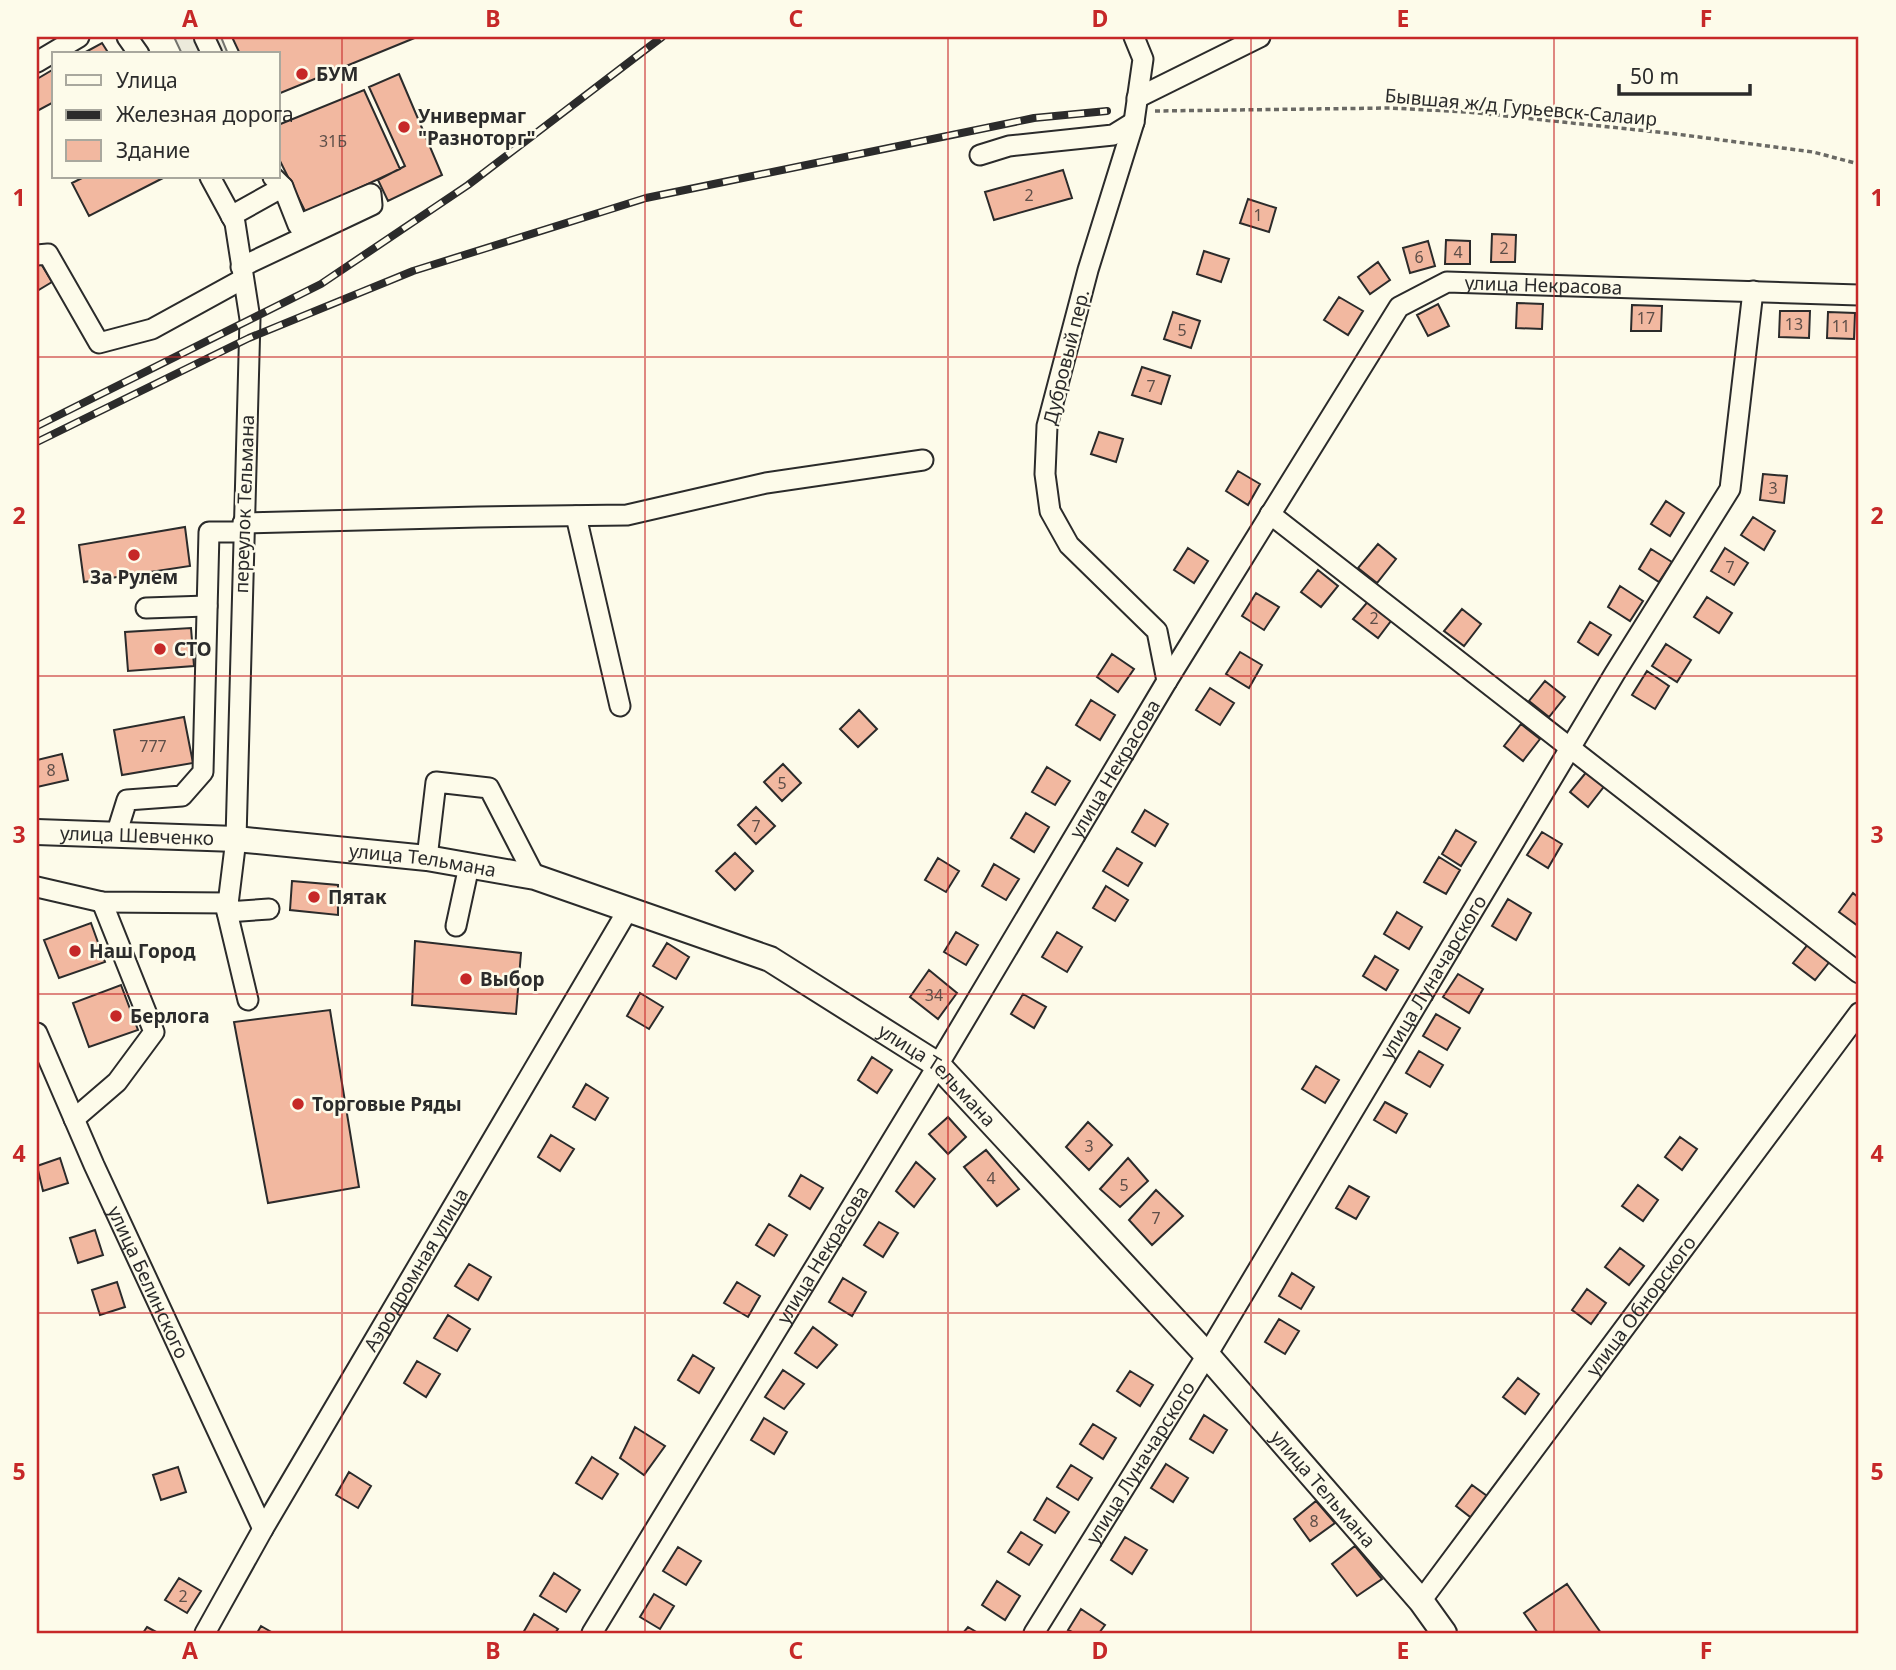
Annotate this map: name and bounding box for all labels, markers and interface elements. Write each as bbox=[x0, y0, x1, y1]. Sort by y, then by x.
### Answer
text: A bbox=[182, 2, 198, 34]
text: B bbox=[485, 2, 501, 34]
text: C bbox=[789, 2, 804, 34]
text: D bbox=[1092, 2, 1108, 34]
text: E bbox=[1397, 2, 1409, 34]
text: F bbox=[1700, 2, 1712, 34]
legend bbox=[52, 52, 280, 178]
scale bar bbox=[1619, 52, 1751, 96]
place label: БУМ bbox=[316, 61, 359, 87]
text: 50 m bbox=[1630, 62, 1679, 90]
text: Улица bbox=[116, 66, 178, 94]
marker: БУМ bbox=[294, 66, 310, 82]
street label: Бывшая ж/д Гурьевск-Салаир bbox=[1384, 82, 1658, 132]
text: Железная дорога bbox=[116, 100, 294, 128]
place label: Универмаг "Разноторг" bbox=[418, 103, 536, 151]
marker: Универмаг "Разноторг" bbox=[396, 119, 412, 135]
house number: 31Б bbox=[319, 130, 347, 152]
text: Здание bbox=[116, 136, 190, 164]
text: 1 bbox=[12, 181, 26, 213]
text: 1 bbox=[1870, 181, 1884, 213]
house number: 2 bbox=[1024, 184, 1034, 206]
house number: 1 bbox=[1253, 204, 1263, 226]
house number: 2 bbox=[1499, 237, 1509, 259]
house number: 4 bbox=[1453, 241, 1463, 263]
house number: 6 bbox=[1414, 246, 1424, 268]
street label: улица Некрасова bbox=[1464, 270, 1623, 301]
street label: Дубровый пер. bbox=[1037, 287, 1095, 427]
house number: 17 bbox=[1637, 307, 1655, 329]
house number: 13 bbox=[1785, 313, 1803, 335]
house number: 11 bbox=[1832, 315, 1850, 337]
house number: 5 bbox=[1177, 319, 1187, 341]
house number: 7 bbox=[1146, 375, 1156, 397]
street label: переулок Тельмана bbox=[228, 414, 260, 594]
house number: 3 bbox=[1768, 477, 1778, 499]
text: 2 bbox=[12, 499, 26, 531]
text: 2 bbox=[1870, 499, 1884, 531]
marker: За Рулем bbox=[126, 547, 142, 563]
house number: 7 bbox=[1725, 556, 1735, 578]
place label: За Рулем bbox=[90, 564, 178, 590]
house number: 2 bbox=[1369, 607, 1379, 629]
place label: СТО bbox=[174, 636, 212, 662]
marker: СТО bbox=[152, 641, 168, 657]
street label: улица Некрасова bbox=[1063, 694, 1166, 843]
house number: 777 bbox=[139, 735, 167, 757]
house number: 8 bbox=[46, 759, 56, 781]
house number: 5 bbox=[777, 772, 787, 794]
house number: 7 bbox=[751, 815, 761, 837]
text: 3 bbox=[12, 818, 26, 850]
text: 3 bbox=[1870, 818, 1884, 850]
street label: улица Шевченко bbox=[59, 820, 214, 851]
street label: улица Тельмана bbox=[348, 837, 498, 883]
place label: Пятак bbox=[328, 884, 387, 910]
marker: Пятак bbox=[306, 889, 322, 905]
street label: улица Луначарского bbox=[1374, 890, 1492, 1064]
place label: Наш Город bbox=[89, 938, 196, 964]
marker: Наш Город bbox=[67, 943, 83, 959]
place label: Выбор bbox=[480, 966, 545, 992]
marker: Выбор bbox=[458, 971, 474, 987]
house number: 34 bbox=[925, 984, 943, 1006]
place label: Берлога bbox=[130, 1003, 209, 1029]
marker: Берлога bbox=[108, 1008, 124, 1024]
street label: улица Тельмана bbox=[873, 1018, 1002, 1132]
place label: Торговые Ряды bbox=[312, 1091, 462, 1117]
marker: Торговые Ряды bbox=[290, 1096, 306, 1112]
house number: 3 bbox=[1084, 1135, 1094, 1157]
text: 4 bbox=[12, 1137, 26, 1169]
text: 4 bbox=[1870, 1137, 1884, 1169]
house number: 4 bbox=[986, 1167, 996, 1189]
house number: 5 bbox=[1119, 1174, 1129, 1196]
street label: улица Некрасова bbox=[770, 1181, 875, 1329]
street label: Аэродромная улица bbox=[358, 1183, 474, 1356]
street label: улица Белинского bbox=[102, 1202, 195, 1363]
house number: 7 bbox=[1151, 1207, 1161, 1229]
street label: улица Обнорского bbox=[1580, 1230, 1702, 1381]
street label: улица Луначарского bbox=[1080, 1376, 1201, 1549]
street label: улица Тельмана bbox=[1265, 1424, 1382, 1553]
text: 5 bbox=[12, 1455, 26, 1487]
text: 5 bbox=[1870, 1455, 1884, 1487]
house number: 8 bbox=[1309, 1510, 1319, 1532]
house number: 2 bbox=[178, 1585, 188, 1607]
text: A bbox=[182, 1634, 198, 1666]
text: B bbox=[485, 1634, 501, 1666]
text: C bbox=[789, 1634, 804, 1666]
text: D bbox=[1092, 1634, 1108, 1666]
text: E bbox=[1397, 1634, 1409, 1666]
text: F bbox=[1700, 1634, 1712, 1666]

